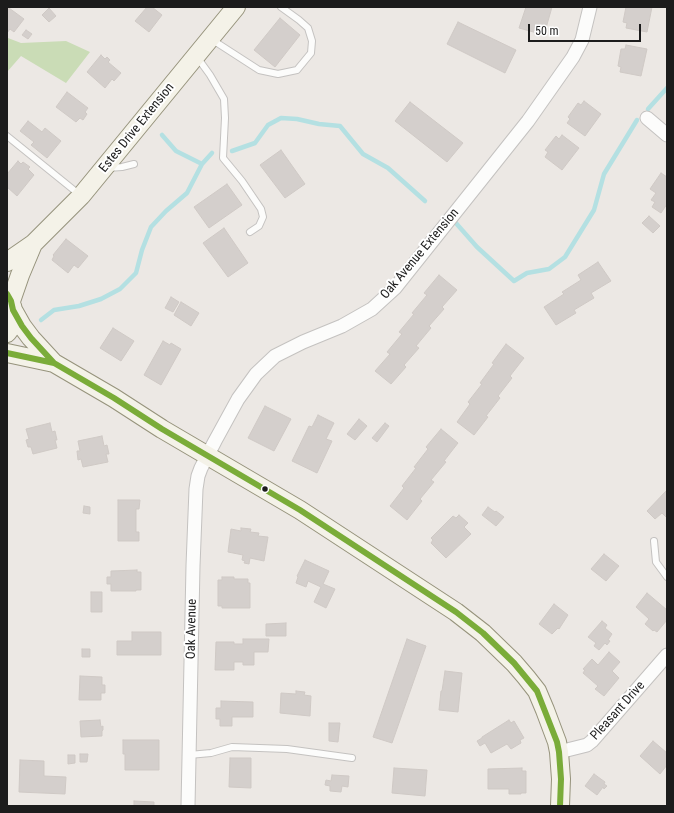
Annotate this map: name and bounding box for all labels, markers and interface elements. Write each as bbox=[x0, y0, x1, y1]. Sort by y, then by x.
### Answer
scale bar bbox=[530, 16, 643, 42]
text: 50 m bbox=[535, 24, 559, 38]
street label: Estes Drive Extension bbox=[96, 80, 178, 176]
street label: Oak Avenue Extension bbox=[378, 206, 462, 302]
unlabelled marker bbox=[260, 484, 270, 494]
street label: Oak Avenue bbox=[184, 599, 200, 659]
street label: Pleasant Drive bbox=[588, 678, 648, 744]

